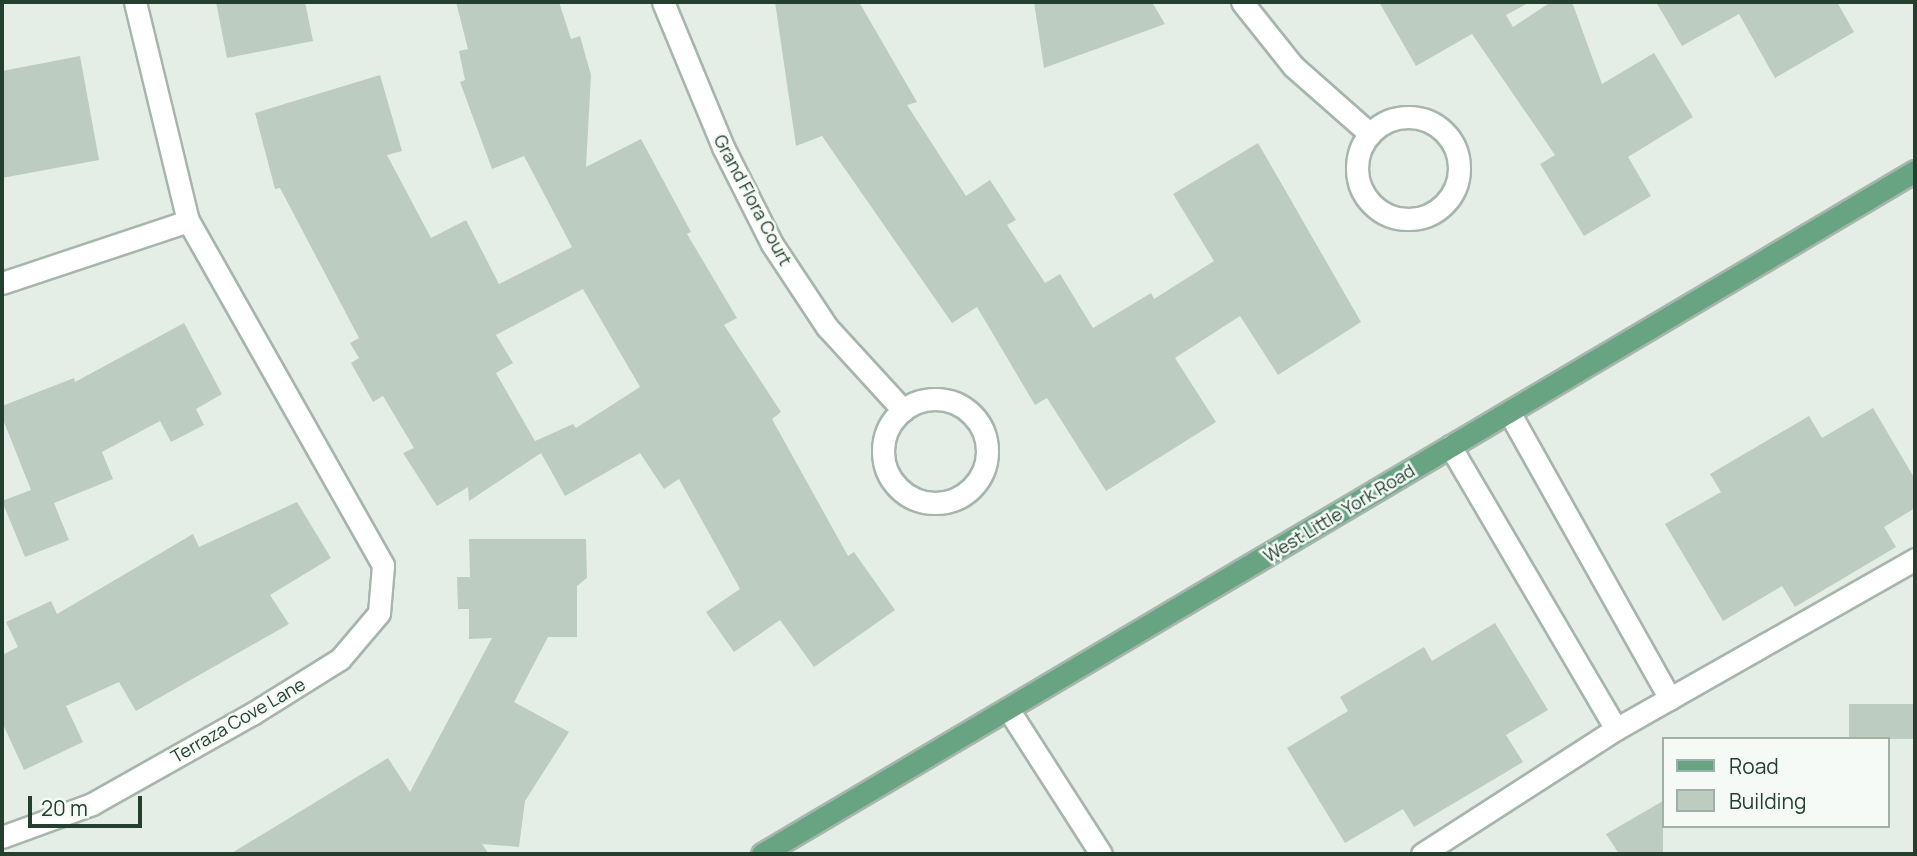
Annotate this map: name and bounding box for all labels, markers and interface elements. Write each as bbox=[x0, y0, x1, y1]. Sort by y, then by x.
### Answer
street label: Grand Flora Court bbox=[709, 131, 797, 269]
street label: West Little York Road bbox=[1260, 459, 1418, 567]
street label: Terraza Cove Lane bbox=[167, 673, 309, 767]
legend bbox=[1661, 737, 1889, 828]
text: Road bbox=[1729, 752, 1779, 780]
scale bar bbox=[32, 782, 145, 826]
text: Building bbox=[1729, 787, 1806, 815]
text: 20 m bbox=[41, 794, 88, 822]

